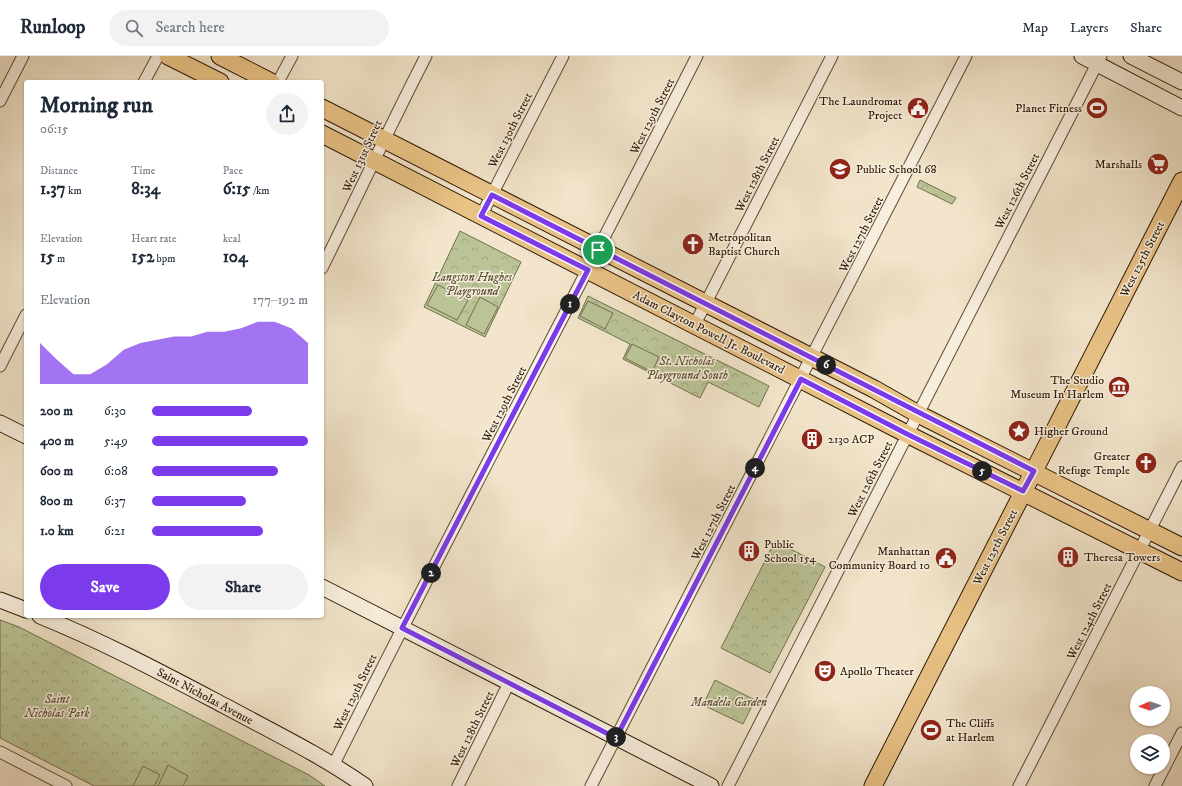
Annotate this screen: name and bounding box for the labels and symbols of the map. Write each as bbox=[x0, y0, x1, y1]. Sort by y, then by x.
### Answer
street label: West 129th Street bbox=[626, 76, 678, 158]
street label: West 130th Street bbox=[485, 90, 536, 171]
place label: The Laundromat Project bbox=[819, 94, 902, 123]
public building icon: The Laundromat Project bbox=[905, 95, 931, 121]
sports icon: Planet Fitness bbox=[1084, 95, 1110, 121]
place label: Planet Fitness bbox=[1015, 101, 1082, 116]
street label: West 131st Street bbox=[339, 118, 386, 196]
street label: West 128th Street bbox=[731, 134, 783, 216]
street label: West 126th Street bbox=[991, 151, 1043, 233]
supermarket icon: Marshalls bbox=[1145, 151, 1171, 177]
school or university icon: Public School 68 bbox=[827, 156, 853, 182]
place label: Marshalls bbox=[1095, 157, 1142, 172]
place label: Public School 68 bbox=[856, 162, 937, 177]
street label: West 127th Street bbox=[835, 194, 887, 276]
street label: West 125th Street bbox=[1116, 219, 1168, 301]
place label: Metropolitan Baptist Church bbox=[708, 230, 781, 259]
church icon: Metropolitan Baptist Church bbox=[680, 231, 706, 257]
pin bbox=[581, 233, 615, 267]
park label: Langston Hughes Playground bbox=[431, 270, 512, 299]
street label: Adam Clayton Powell Jr. Boulevard bbox=[630, 287, 787, 377]
pin: 1 bbox=[560, 294, 580, 314]
park label: St. Nicholas Playground South bbox=[646, 354, 729, 383]
pin: 6 bbox=[816, 355, 836, 375]
street label: West 129th Street bbox=[478, 364, 530, 446]
place label: The Studio Museum In Harlem bbox=[1010, 373, 1104, 402]
museum icon: The Studio Museum In Harlem bbox=[1106, 374, 1132, 400]
place icon: Higher Ground bbox=[1006, 418, 1032, 444]
place label: Higher Ground bbox=[1034, 424, 1108, 439]
building icon: 2130 ACP bbox=[799, 426, 825, 452]
place label: 2130 ACP bbox=[828, 432, 874, 447]
street label: West 126th Street bbox=[844, 439, 896, 521]
place label: Greater Refuge Temple bbox=[1058, 449, 1131, 478]
church icon: Greater Refuge Temple bbox=[1133, 450, 1159, 476]
pin: 4 bbox=[745, 458, 765, 478]
pin: 5 bbox=[972, 461, 992, 481]
street label: West 127th Street bbox=[687, 482, 739, 564]
street label: West 125th Street bbox=[969, 507, 1021, 589]
place label: Public School 154 bbox=[764, 537, 817, 566]
building icon: Public School 154 bbox=[736, 538, 762, 564]
place label: Manhattan Community Board 10 bbox=[829, 544, 931, 573]
building icon: Theresa Towers bbox=[1055, 544, 1081, 570]
public building icon: Manhattan Community Board 10 bbox=[933, 545, 959, 571]
place label: Theresa Towers bbox=[1084, 550, 1160, 565]
pin: 2 bbox=[421, 563, 441, 583]
street label: West 124th Street bbox=[1063, 580, 1115, 663]
street label: West 129th Street bbox=[330, 651, 380, 734]
theatre icon: Apollo Theater bbox=[812, 658, 838, 684]
place label: Apollo Theater bbox=[840, 664, 914, 679]
street label: Saint Nicholas Avenue bbox=[154, 665, 255, 728]
north arrow bbox=[1130, 686, 1170, 726]
street label: West 128th Street bbox=[447, 688, 497, 771]
park label: Saint Nicholas Park bbox=[23, 692, 90, 721]
park label: Mandela Garden bbox=[690, 695, 767, 710]
place label: The Cliffs at Harlem bbox=[946, 716, 995, 745]
sports icon: The Cliffs at Harlem bbox=[918, 717, 944, 743]
pin: 3 bbox=[606, 727, 626, 747]

